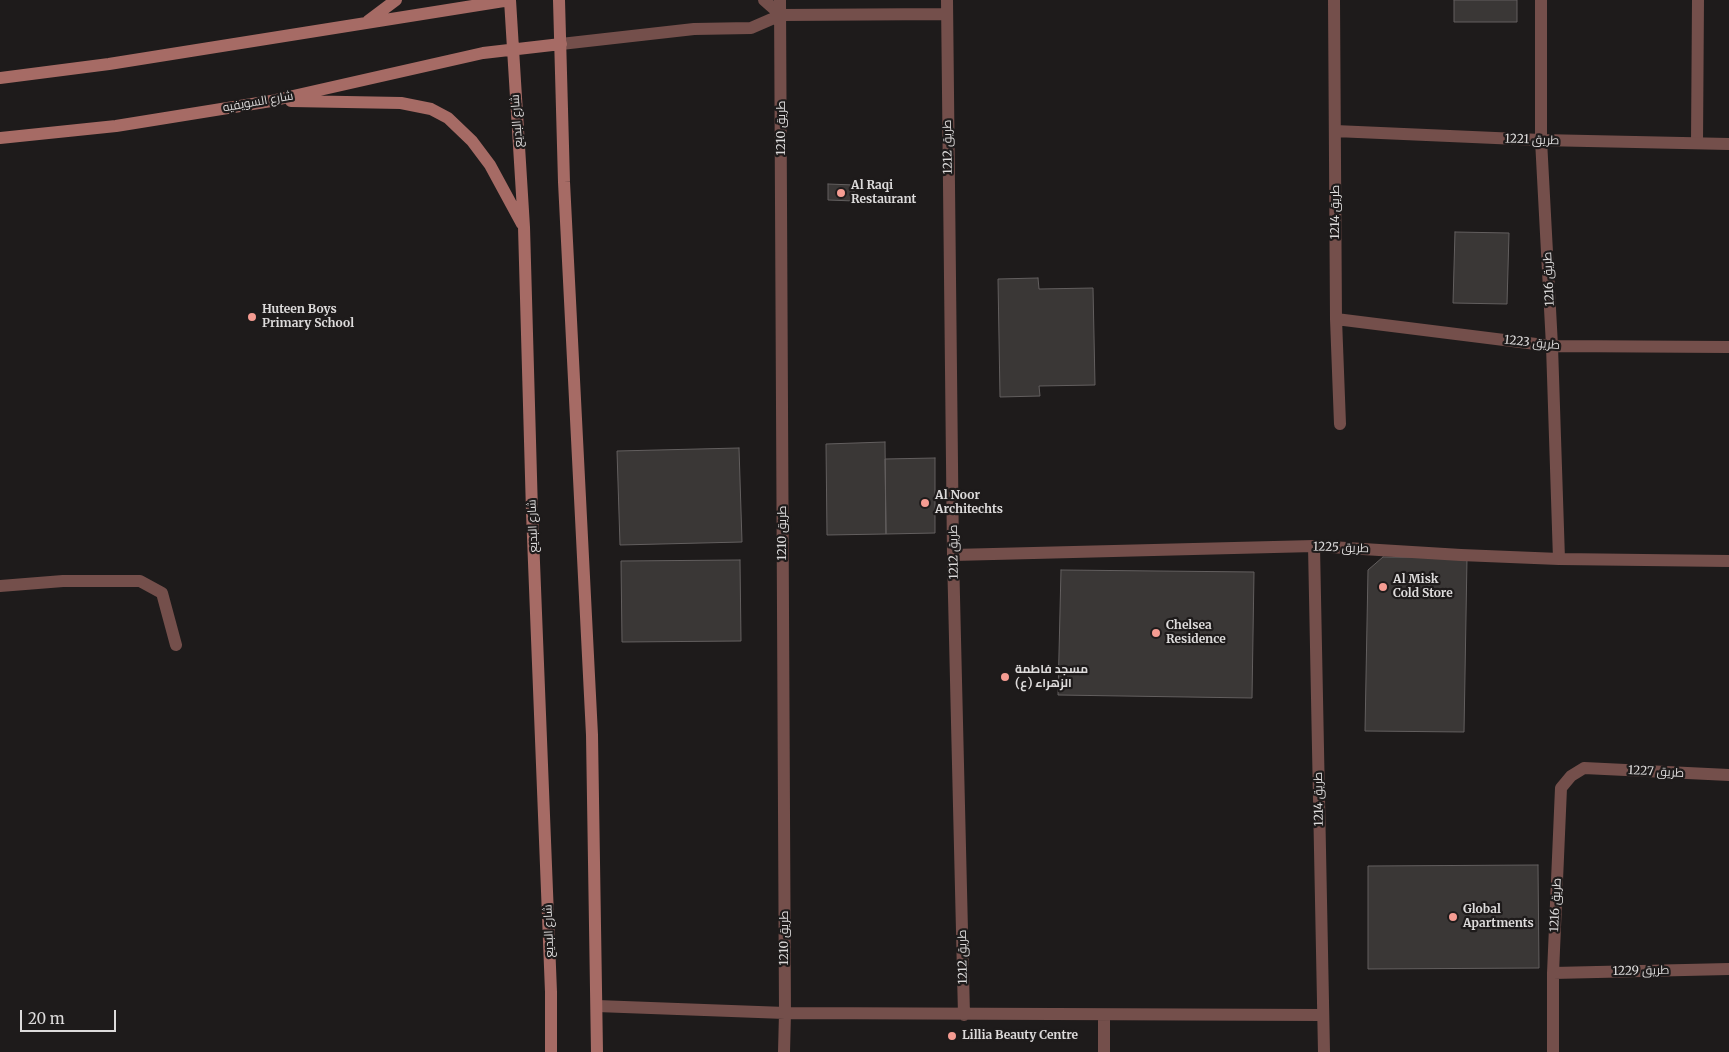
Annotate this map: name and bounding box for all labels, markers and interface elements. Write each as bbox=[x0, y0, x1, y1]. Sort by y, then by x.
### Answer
street label: شارع السويفيه bbox=[222, 89, 294, 115]
street label: شارع البديع bbox=[508, 94, 526, 148]
street label: طريق 1210 bbox=[775, 101, 789, 155]
street label: طريق 1212 bbox=[940, 120, 956, 174]
street label: طريق 1221 bbox=[1504, 132, 1560, 148]
place label: Al Raqi Restaurant bbox=[851, 179, 916, 207]
street label: طريق 1214 bbox=[1329, 185, 1343, 239]
marker: Al Raqi Restaurant bbox=[835, 187, 847, 199]
street label: طريق 1216 bbox=[1540, 251, 1558, 307]
place label: Huteen Boys Primary School bbox=[262, 303, 354, 331]
marker: Huteen Boys Primary School bbox=[246, 311, 258, 323]
street label: طريق 1223 bbox=[1503, 333, 1561, 353]
place label: Al Noor Architechts bbox=[935, 489, 1003, 517]
marker: Al Noor Architechts bbox=[919, 497, 931, 509]
street label: شارع البديع bbox=[525, 499, 541, 553]
street label: طريق 1210 bbox=[776, 506, 790, 560]
street label: طريق 1212 bbox=[946, 525, 962, 579]
street label: طريق 1225 bbox=[1313, 540, 1369, 556]
place label: Al Misk Cold Store bbox=[1393, 573, 1453, 601]
marker: Al Misk Cold Store bbox=[1377, 581, 1389, 593]
place label: Chelsea Residence bbox=[1166, 619, 1226, 647]
marker: Chelsea Residence bbox=[1150, 627, 1162, 639]
place label: مسجد فاطمة الزهراء (ع) bbox=[1015, 663, 1088, 691]
marker: مسجد فاطمة الزهراء (ع) bbox=[999, 671, 1011, 683]
street label: طريق 1227 bbox=[1628, 763, 1684, 781]
street label: طريق 1214 bbox=[1311, 772, 1327, 826]
street label: طريق 1216 bbox=[1547, 877, 1565, 933]
place label: Global Apartments bbox=[1463, 903, 1534, 931]
street label: شارع البديع bbox=[541, 904, 557, 958]
street label: طريق 1210 bbox=[778, 911, 792, 965]
marker: Global Apartments bbox=[1447, 911, 1459, 923]
street label: طريق 1212 bbox=[955, 930, 971, 984]
street label: طريق 1229 bbox=[1613, 963, 1669, 979]
scale bar bbox=[22, 1000, 119, 1032]
text: 20 m bbox=[28, 1009, 65, 1028]
place label: Lillia Beauty Centre bbox=[962, 1029, 1078, 1043]
marker: Lillia Beauty Centre bbox=[946, 1030, 958, 1042]

